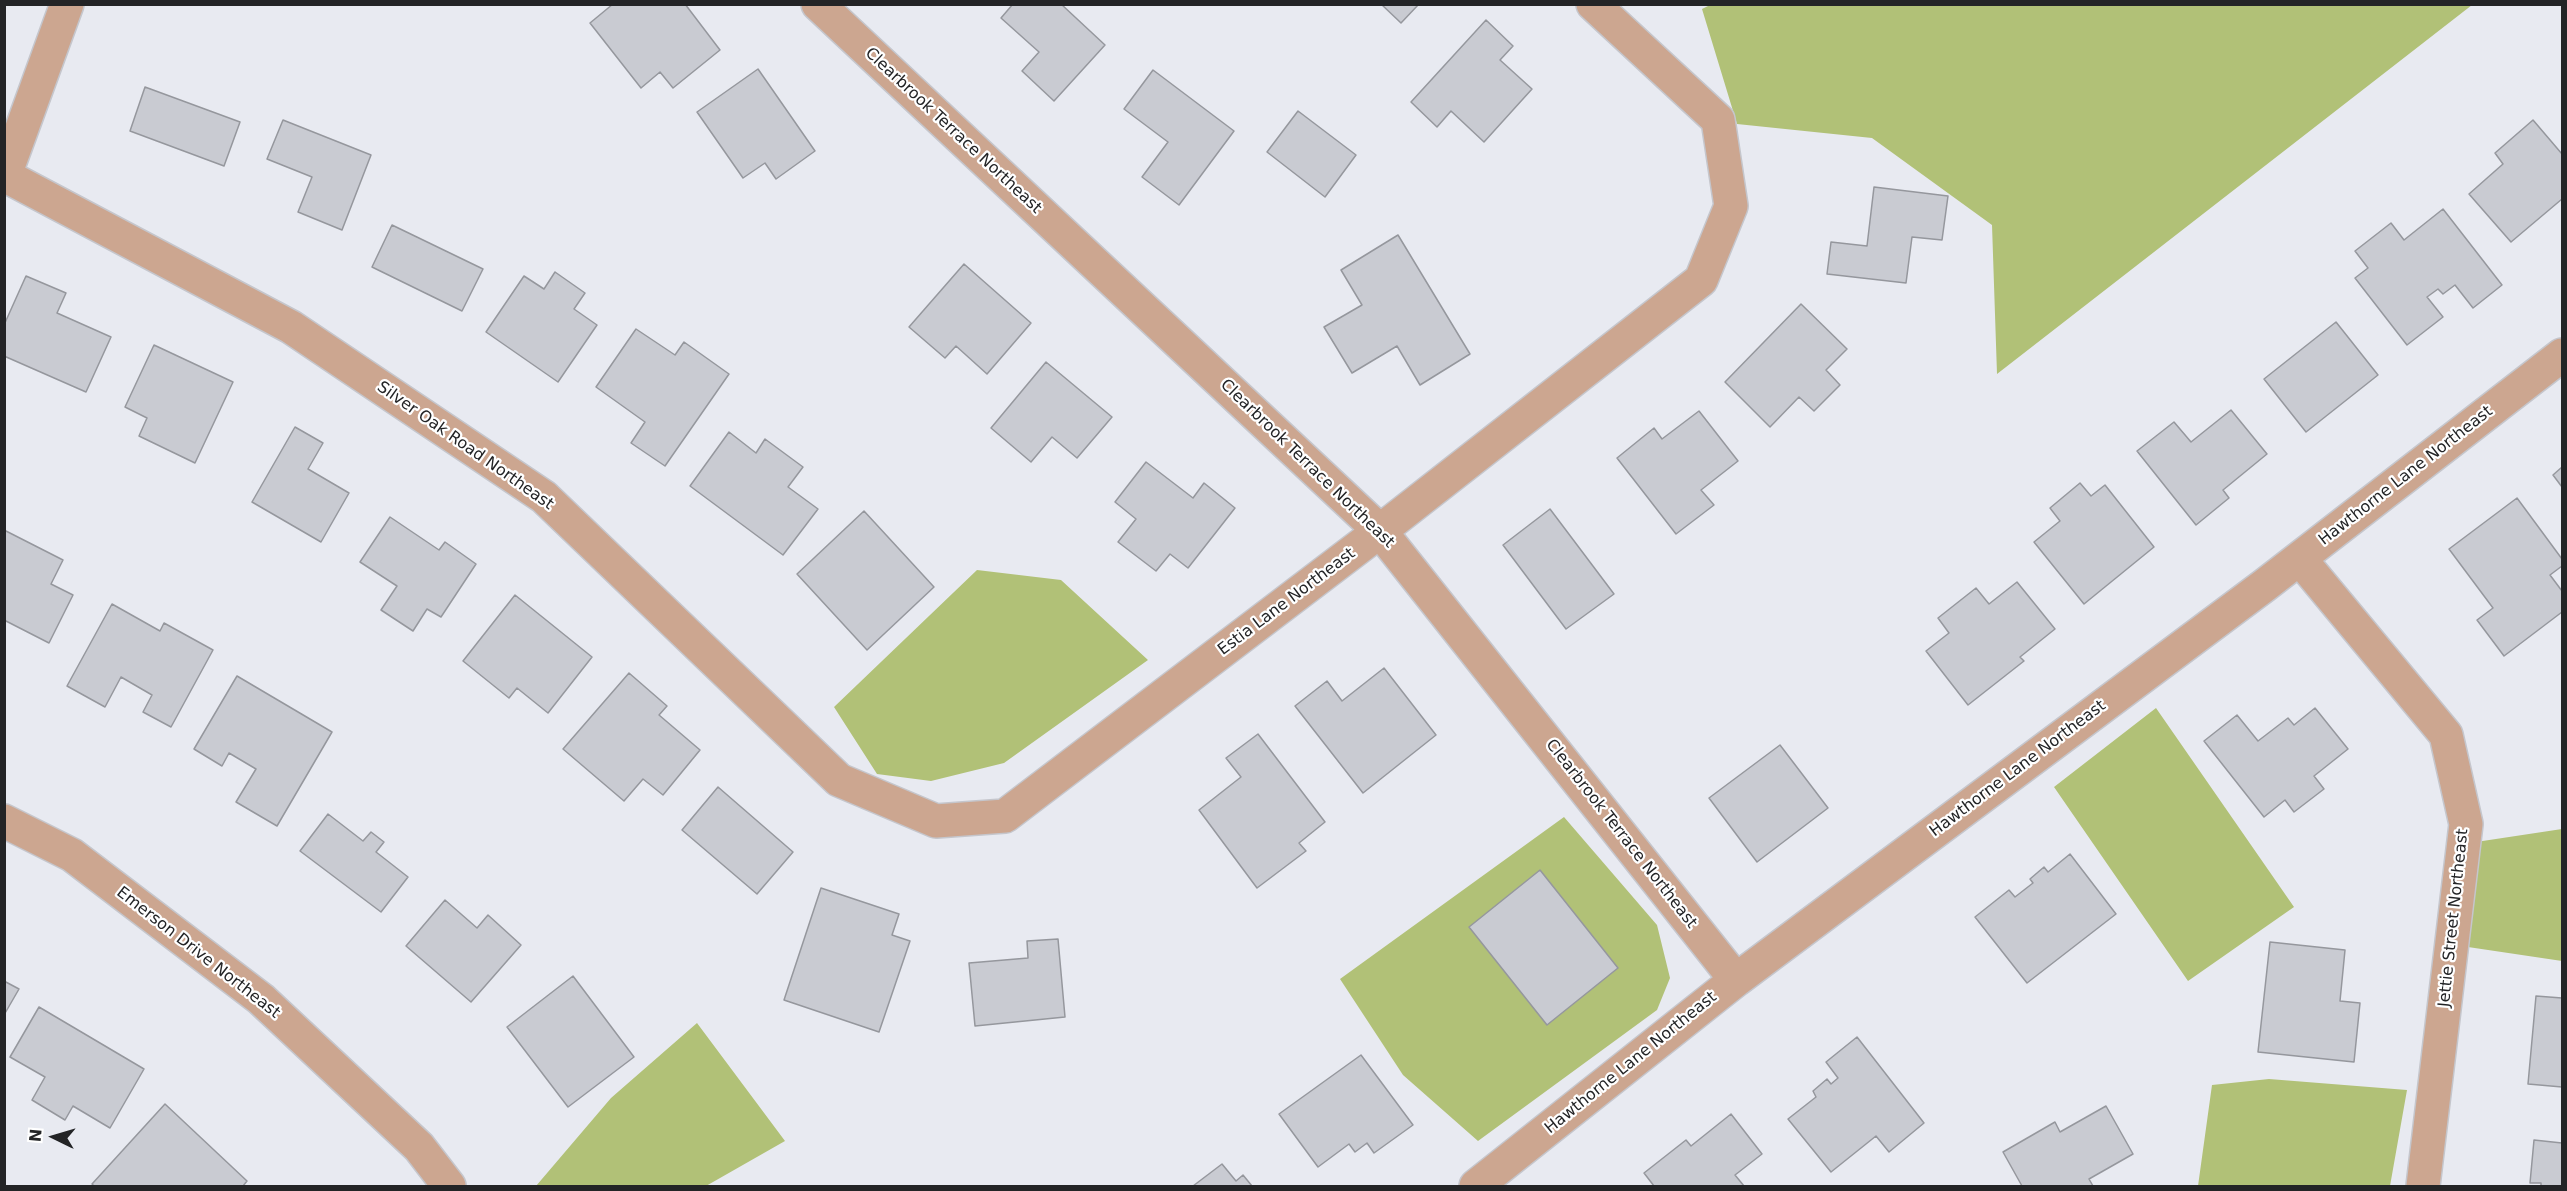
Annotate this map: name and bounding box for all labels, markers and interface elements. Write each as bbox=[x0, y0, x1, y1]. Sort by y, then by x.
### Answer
street label: Clearbrook Terrace Northeast bbox=[861, 44, 1045, 218]
street label: Clearbrook Terrace Northeast bbox=[1216, 376, 1398, 552]
street label: Silver Oak Road Northeast bbox=[373, 378, 557, 514]
street label: Hawthorne Lane Northeast bbox=[2315, 402, 2497, 550]
street label: Estia Lane Northeast bbox=[1215, 544, 1359, 660]
street label: Hawthorne Lane Northeast bbox=[1926, 697, 2110, 841]
street label: Clearbrook Terrace Northeast bbox=[1541, 736, 1701, 932]
street label: Jettie Street Northeast bbox=[2435, 828, 2473, 1008]
street label: Emerson Drive Northeast bbox=[112, 883, 284, 1023]
street label: Hawthorne Lane Northeast bbox=[1541, 988, 1721, 1138]
north arrow bbox=[24, 1107, 84, 1167]
text: N bbox=[26, 1128, 46, 1143]

